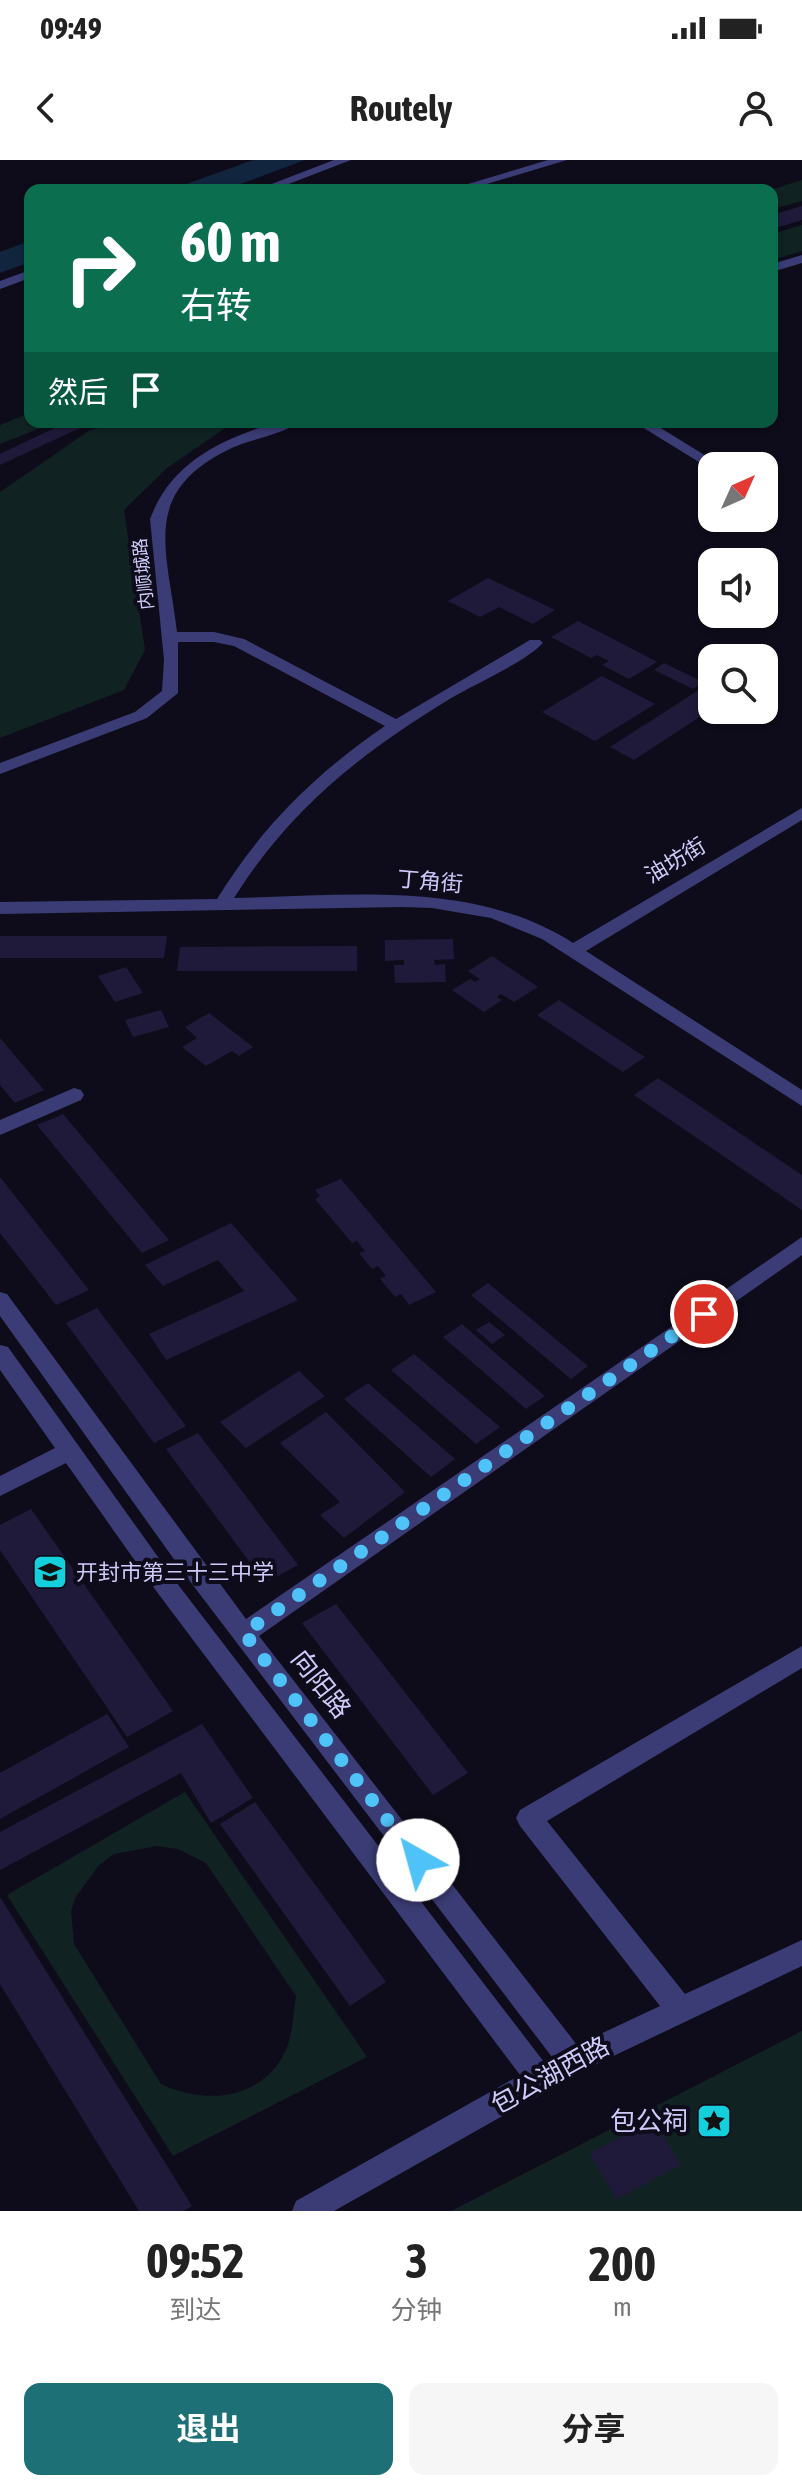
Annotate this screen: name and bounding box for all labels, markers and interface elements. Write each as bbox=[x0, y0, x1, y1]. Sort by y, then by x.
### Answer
text: 09:49 bbox=[40, 11, 102, 45]
icon: back bbox=[24, 86, 68, 130]
icon: person bbox=[734, 86, 778, 130]
text: Routely bbox=[350, 87, 452, 129]
text: 60 m bbox=[180, 210, 281, 274]
icon: right bbox=[48, 216, 152, 320]
text: 右转 bbox=[180, 284, 252, 326]
icon: arrive bbox=[124, 368, 168, 412]
text: 然后 bbox=[48, 375, 108, 409]
north arrow bbox=[698, 452, 778, 532]
map controls bbox=[698, 452, 778, 724]
street label: 内顺城路 bbox=[129, 537, 157, 611]
button: sound bbox=[698, 548, 778, 628]
button: search bbox=[698, 644, 778, 724]
street label: 油坊街 bbox=[640, 832, 710, 888]
street label: 丁角街 bbox=[396, 865, 464, 897]
pin bbox=[670, 1280, 738, 1348]
icon: arrive bbox=[682, 1292, 726, 1336]
school or university icon: 开封市第三十三中学 bbox=[31, 1553, 69, 1591]
place label: 开封市第三十三中学 bbox=[76, 1559, 274, 1585]
street label: 向阳路 bbox=[285, 1644, 357, 1724]
position arrow bbox=[376, 1818, 460, 1902]
street label: 包公湖西路 bbox=[486, 2030, 614, 2120]
place icon: 包公祠 bbox=[695, 2102, 733, 2140]
place label: 包公祠 bbox=[610, 2106, 688, 2136]
text: 09:52 bbox=[146, 2233, 245, 2288]
text: 3 bbox=[405, 2233, 428, 2288]
text: 200 bbox=[588, 2236, 656, 2291]
text: m bbox=[613, 2292, 632, 2322]
text: 到达 bbox=[169, 2295, 221, 2325]
text: 分钟 bbox=[391, 2295, 443, 2325]
button: 退出 bbox=[24, 2383, 393, 2475]
button: 分享 bbox=[409, 2383, 778, 2475]

